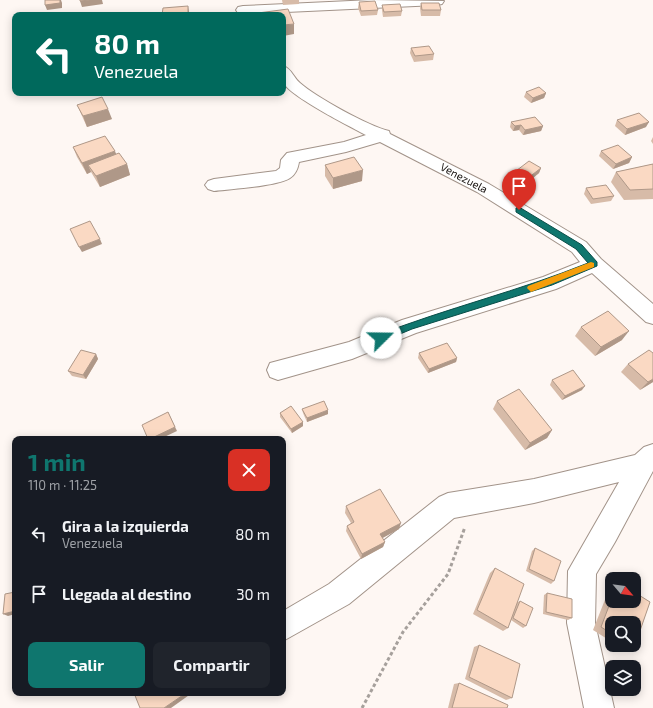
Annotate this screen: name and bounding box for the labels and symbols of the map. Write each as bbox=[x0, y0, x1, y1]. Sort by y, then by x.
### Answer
street label: Venezuela bbox=[438, 160, 490, 195]
pin bbox=[502, 169, 536, 210]
position arrow bbox=[360, 317, 402, 359]
north arrow bbox=[605, 572, 641, 608]

